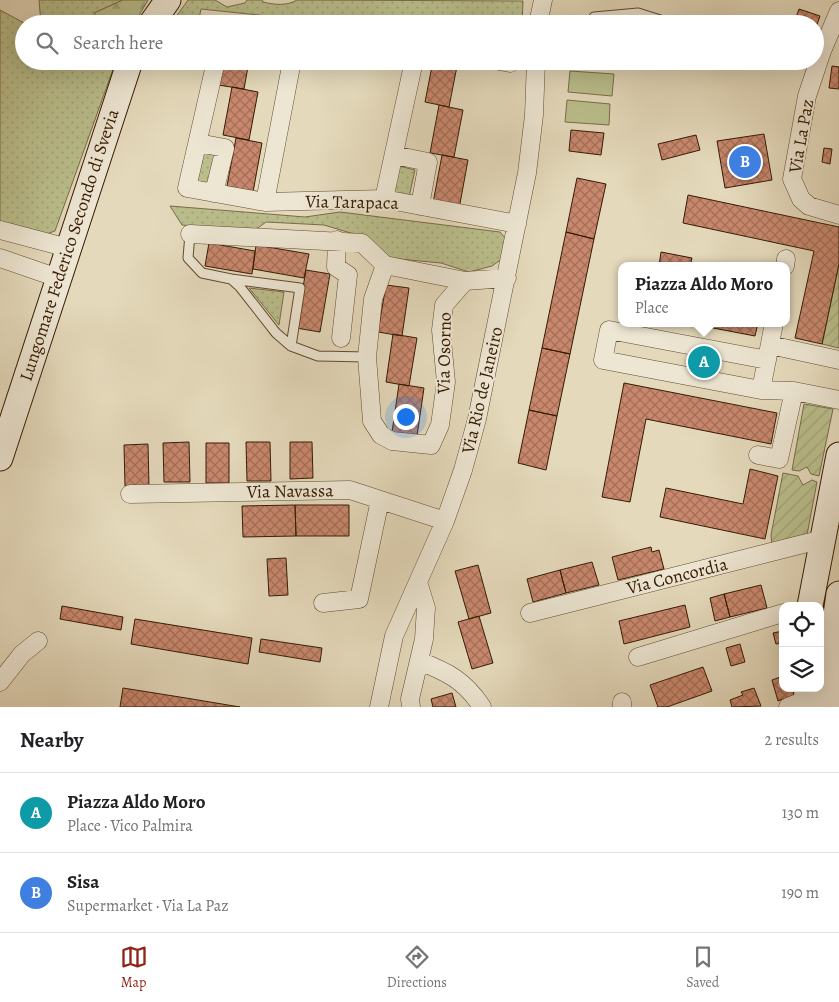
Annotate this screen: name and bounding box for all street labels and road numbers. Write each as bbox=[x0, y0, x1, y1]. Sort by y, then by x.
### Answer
street label: Via La Paz bbox=[783, 97, 819, 176]
street label: Lungomare Federico Secondo di Svevia bbox=[14, 105, 125, 384]
street label: Via Tarapaca bbox=[304, 189, 400, 215]
street label: Via Osorno bbox=[431, 312, 457, 395]
street label: Via Rio de Janeiro bbox=[456, 324, 508, 457]
street label: Via Navassa bbox=[245, 478, 334, 504]
street label: Via Concordia bbox=[623, 552, 731, 600]

